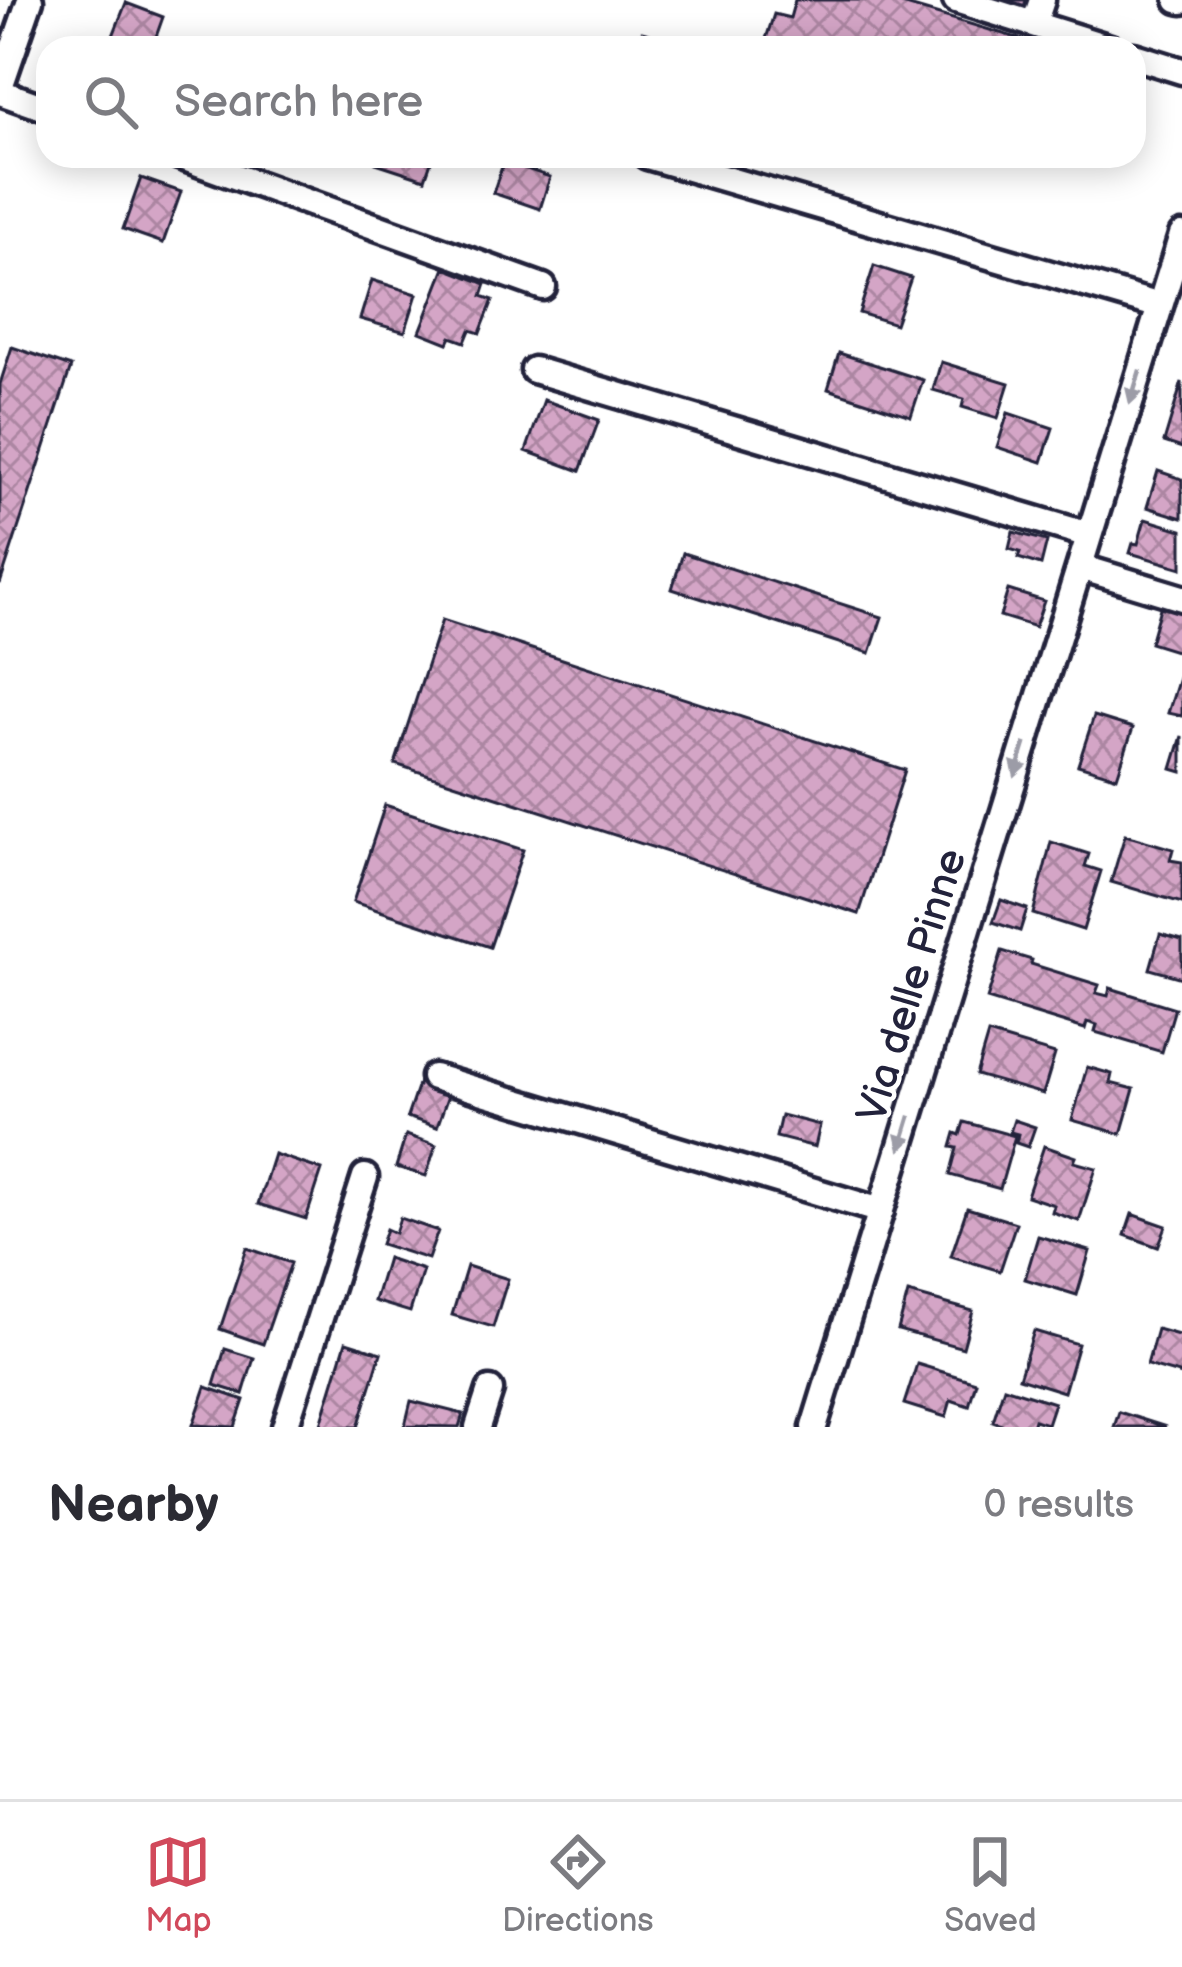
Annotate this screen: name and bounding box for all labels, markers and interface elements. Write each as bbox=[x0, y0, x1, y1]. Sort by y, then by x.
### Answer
search box bbox=[36, 36, 1146, 168]
icon: search bbox=[78, 69, 144, 135]
text: Search here bbox=[174, 75, 423, 130]
one-way arrow bbox=[1125, 369, 1143, 406]
one-way arrow bbox=[1010, 742, 1029, 779]
street label: Via delle Pinne bbox=[847, 843, 978, 1129]
one-way arrow bbox=[895, 1115, 913, 1151]
text: Nearby bbox=[48, 1475, 219, 1536]
text: 0 results bbox=[983, 1482, 1134, 1529]
tab: Map bbox=[145, 1829, 212, 1941]
tab: Directions bbox=[502, 1829, 654, 1941]
tab: Saved bbox=[944, 1829, 1037, 1941]

